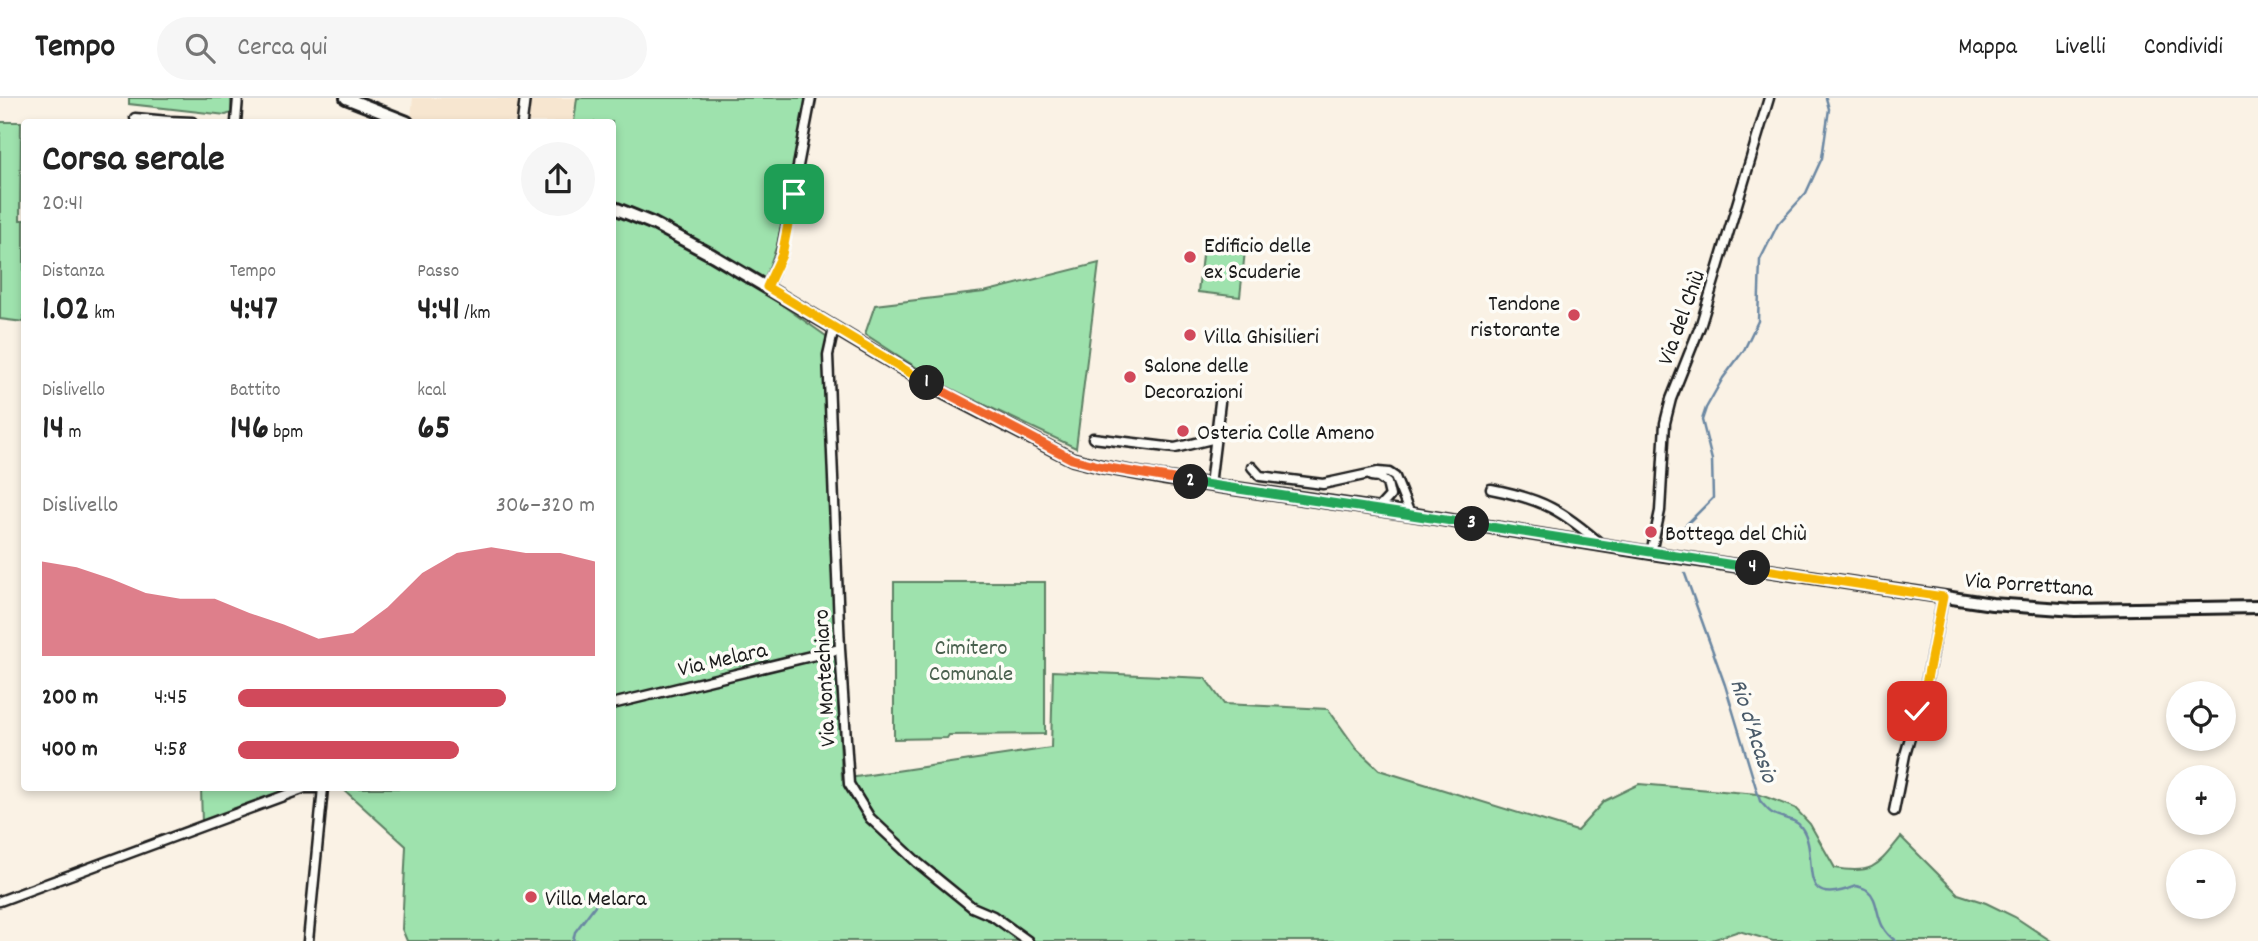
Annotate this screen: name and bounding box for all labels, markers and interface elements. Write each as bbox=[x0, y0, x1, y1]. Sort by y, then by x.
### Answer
search box bbox=[157, 17, 647, 80]
text: Tempo bbox=[35, 25, 115, 72]
icon: search bbox=[181, 29, 219, 67]
text: Cerca qui bbox=[237, 30, 327, 67]
text: Mappa bbox=[1958, 31, 2017, 65]
text: Livelli bbox=[2055, 31, 2106, 65]
text: Condividi bbox=[2144, 31, 2223, 65]
text: Corsa serale bbox=[42, 134, 225, 189]
button: share bbox=[521, 142, 595, 216]
pin bbox=[764, 164, 824, 224]
icon: arrive bbox=[775, 175, 813, 213]
text: 20:41 bbox=[42, 188, 83, 221]
place label: Edificio delle ex Scuderie bbox=[1204, 231, 1311, 290]
marker: Edificio delle ex Scuderie bbox=[1182, 249, 1198, 265]
text: Distanza bbox=[42, 259, 104, 286]
text: Tempo bbox=[230, 259, 276, 286]
text: Passo bbox=[417, 259, 459, 286]
street label: Via del Chiù bbox=[1651, 266, 1716, 370]
text: 1.02 bbox=[42, 286, 90, 336]
text: 4:47 bbox=[230, 286, 278, 336]
text: 4:41 bbox=[417, 286, 460, 336]
place label: Tendone ristorante bbox=[1470, 289, 1560, 348]
text: km bbox=[90, 301, 115, 328]
text: /km bbox=[460, 301, 490, 328]
marker: Tendone ristorante bbox=[1566, 307, 1582, 323]
place label: Villa Ghisilieri bbox=[1204, 322, 1319, 355]
marker: Villa Ghisilieri bbox=[1182, 327, 1198, 343]
place label: Salone delle Decorazioni bbox=[1144, 351, 1249, 410]
pin: 1 bbox=[909, 366, 944, 400]
text: 1 bbox=[924, 369, 929, 396]
marker: Salone delle Decorazioni bbox=[1122, 369, 1138, 385]
text: Dislivello bbox=[42, 378, 105, 405]
text: Battito bbox=[230, 378, 281, 405]
text: kcal bbox=[417, 378, 446, 405]
text: 14 bbox=[42, 405, 64, 455]
text: 146 bbox=[230, 405, 269, 455]
text: 65 bbox=[417, 405, 451, 455]
place label: Osteria Colle Ameno bbox=[1197, 418, 1375, 451]
text: m bbox=[64, 420, 82, 447]
text: bpm bbox=[269, 420, 303, 447]
marker: Osteria Colle Ameno bbox=[1175, 423, 1191, 439]
pin: 2 bbox=[1174, 464, 1208, 500]
text: 2 bbox=[1186, 468, 1195, 495]
text: Dislivello bbox=[42, 490, 118, 523]
text: 306–320 m bbox=[496, 490, 595, 523]
pin: 3 bbox=[1454, 506, 1490, 542]
text: 3 bbox=[1467, 510, 1476, 537]
place label: Bottega del Chiù bbox=[1665, 519, 1807, 552]
marker: Bottega del Chiù bbox=[1643, 524, 1659, 540]
pin: 4 bbox=[1736, 550, 1770, 586]
text: 4 bbox=[1749, 554, 1756, 581]
street label: Via Porrettana bbox=[1964, 566, 2095, 608]
street label: Via Montechiaro bbox=[806, 608, 847, 747]
park label: Cimitero Comunale bbox=[929, 633, 1013, 692]
street label: Via Melara bbox=[675, 635, 772, 688]
water label: Rio d'Acasio bbox=[1719, 675, 1785, 789]
pin bbox=[1887, 681, 1947, 741]
map controls bbox=[2166, 681, 2236, 919]
button: locate bbox=[2166, 681, 2236, 751]
text: 200 m bbox=[42, 682, 98, 715]
text: 4:45 bbox=[154, 682, 188, 715]
icon: check bbox=[1898, 692, 1936, 730]
text: 400 m bbox=[42, 734, 98, 767]
text: 4:58 bbox=[154, 734, 187, 767]
button: + bbox=[2166, 765, 2236, 835]
button: − bbox=[2166, 849, 2236, 919]
place label: Villa Melara bbox=[545, 884, 648, 917]
marker: Villa Melara bbox=[523, 889, 539, 905]

